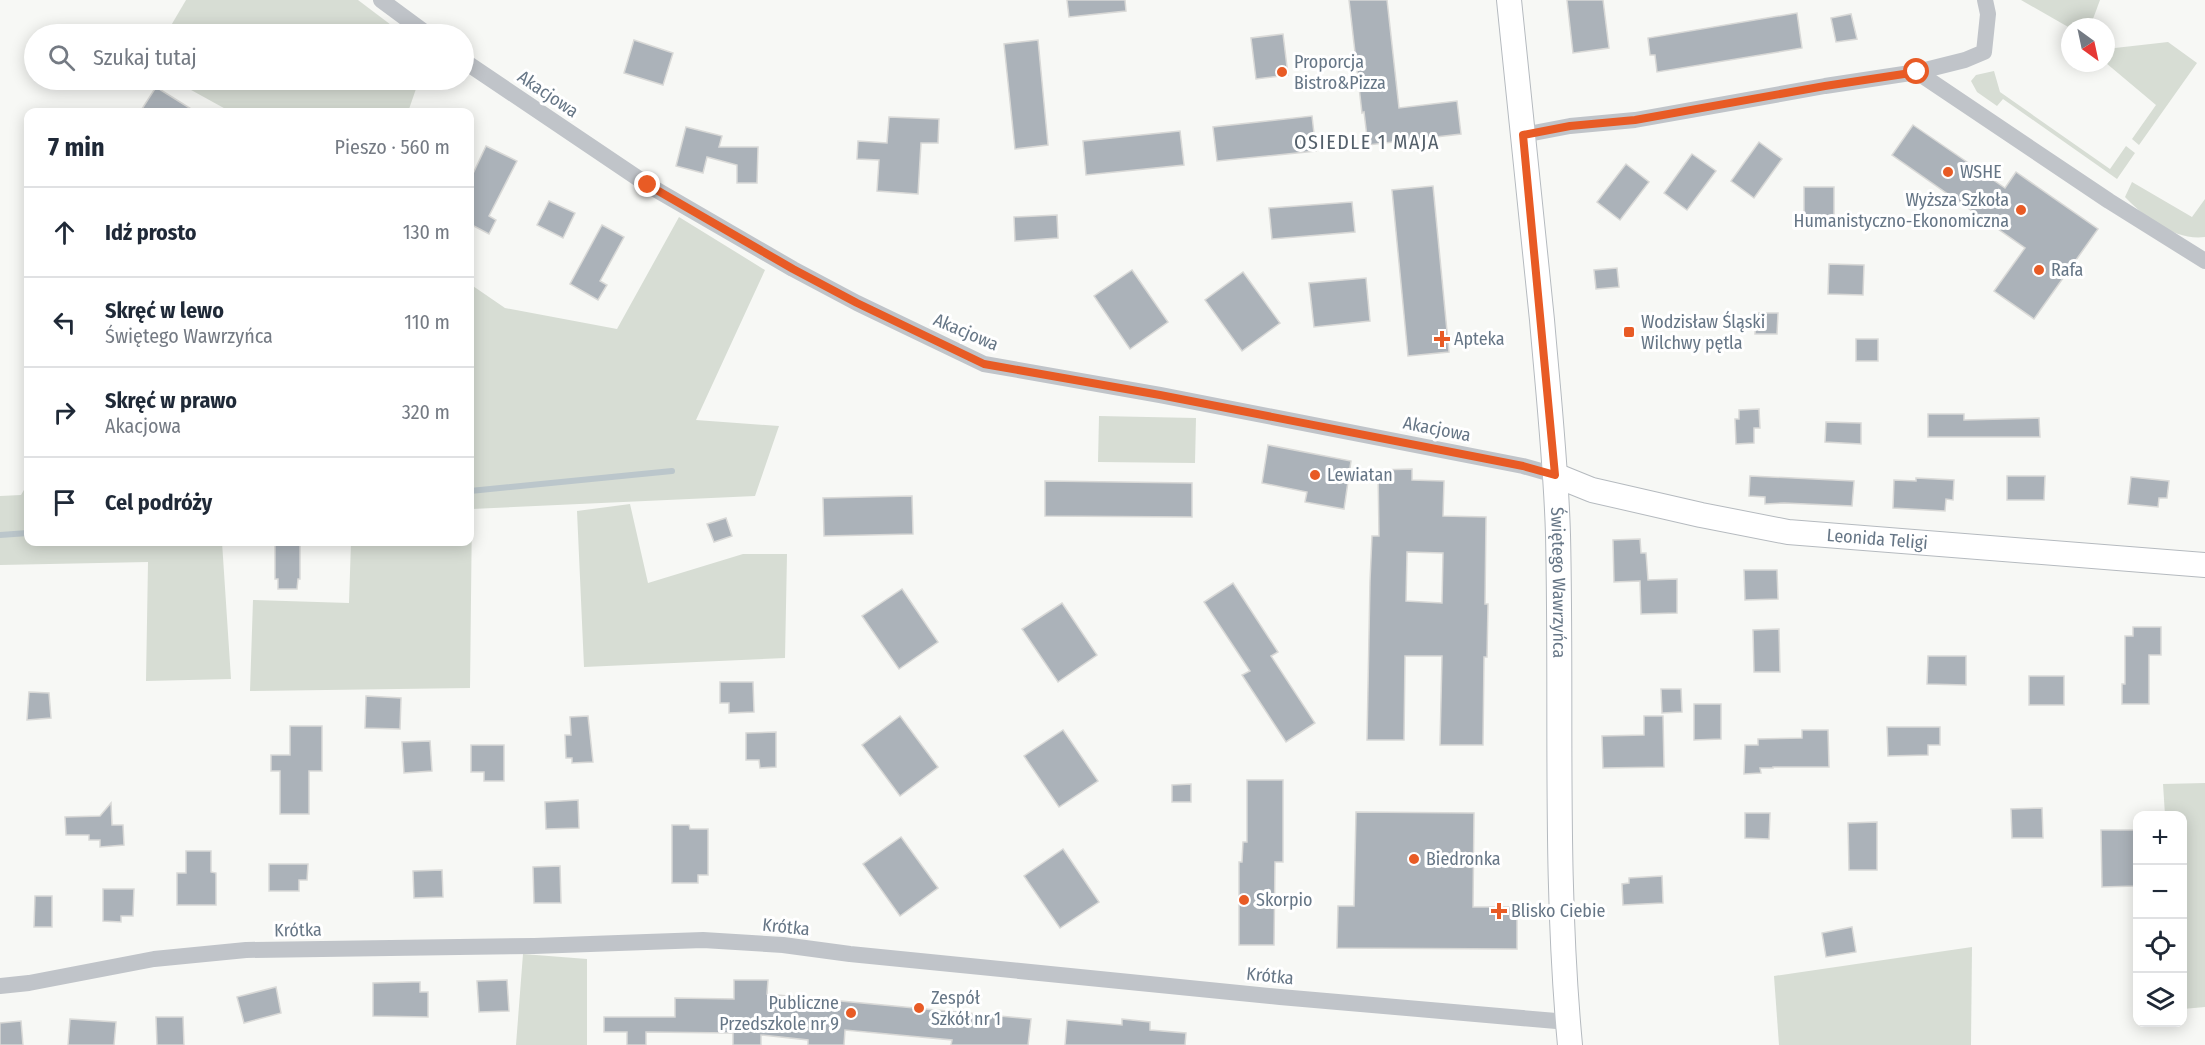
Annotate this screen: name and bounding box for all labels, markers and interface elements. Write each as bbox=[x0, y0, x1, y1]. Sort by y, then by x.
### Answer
north arrow bbox=[2061, 18, 2115, 72]
search box bbox=[24, 24, 474, 90]
icon: search bbox=[45, 41, 78, 74]
text: Szukaj tutaj bbox=[93, 44, 197, 71]
place label: Proporcja Bistro&Pizza bbox=[1294, 51, 1386, 94]
route start bbox=[1903, 58, 1929, 84]
marker: Proporcja Bistro&Pizza bbox=[1275, 65, 1289, 79]
street label: Akacjowa bbox=[513, 66, 583, 122]
district label: OSIEDLE 1 MAJA bbox=[1294, 130, 1440, 154]
text: 7 min bbox=[48, 132, 105, 163]
text: Pieszo · 560 m bbox=[335, 135, 450, 159]
place label: WSHE bbox=[1960, 161, 2002, 183]
marker: WSHE bbox=[1941, 165, 1955, 179]
route end bbox=[634, 171, 660, 197]
place label: Wyższa Szkoła Humanistyczno-Ekonomiczna bbox=[1794, 189, 2009, 232]
marker: Wyższa Szkoła Humanistyczno-Ekonomiczna bbox=[2014, 203, 2028, 217]
icon: ahead bbox=[48, 216, 81, 249]
text: Idź prosto bbox=[105, 219, 197, 246]
text: 130 m bbox=[403, 220, 450, 244]
place label: Rafa bbox=[2051, 259, 2084, 281]
marker: Rafa bbox=[2032, 263, 2046, 277]
text: Skręć w lewo bbox=[105, 297, 224, 324]
icon: left bbox=[48, 306, 81, 339]
street label: Akacjowa bbox=[930, 308, 1002, 356]
text: 110 m bbox=[404, 310, 450, 334]
place label: Wodzisław Śląski Wilchwy pętla bbox=[1641, 310, 1765, 354]
text: Świętego Wawrzyńca bbox=[105, 324, 273, 348]
marker: Wodzisław Śląski Wilchwy pętla bbox=[1622, 325, 1636, 339]
place label: Apteka bbox=[1454, 328, 1505, 350]
marker: Apteka bbox=[1435, 332, 1449, 346]
text: Skręć w prawo bbox=[105, 387, 237, 414]
icon: right bbox=[48, 396, 81, 429]
text: 320 m bbox=[402, 400, 450, 424]
street label: Akacjowa bbox=[1401, 412, 1473, 446]
text: Akacjowa bbox=[105, 414, 181, 438]
place label: Lewiatan bbox=[1327, 464, 1393, 486]
marker: Lewiatan bbox=[1308, 468, 1322, 482]
icon: arrive bbox=[48, 486, 81, 519]
text: Cel podróży bbox=[105, 489, 212, 516]
street label: Świętego Wawrzyńca bbox=[1546, 507, 1570, 658]
street label: Leonida Teligi bbox=[1826, 524, 1929, 554]
map controls bbox=[2133, 811, 2187, 1027]
button: + bbox=[2133, 811, 2187, 865]
place label: Biedronka bbox=[1426, 848, 1501, 870]
marker: Biedronka bbox=[1407, 852, 1421, 866]
button: − bbox=[2133, 865, 2187, 919]
place label: Skorpio bbox=[1256, 889, 1312, 911]
marker: Skorpio bbox=[1237, 893, 1251, 907]
place label: Blisko Ciebie bbox=[1511, 900, 1605, 922]
marker: Blisko Ciebie bbox=[1492, 904, 1506, 918]
street label: Krótka bbox=[761, 914, 811, 940]
street label: Krótka bbox=[274, 919, 322, 941]
button: locate bbox=[2133, 919, 2187, 973]
street label: Krótka bbox=[1245, 963, 1295, 989]
button: layers bbox=[2133, 973, 2187, 1027]
place label: Zespół Szkół nr 1 bbox=[931, 987, 1001, 1030]
place label: Publiczne Przedszkole nr 9 bbox=[719, 992, 839, 1035]
marker: Zespół Szkół nr 1 bbox=[912, 1001, 926, 1015]
marker: Publiczne Przedszkole nr 9 bbox=[844, 1006, 858, 1020]

